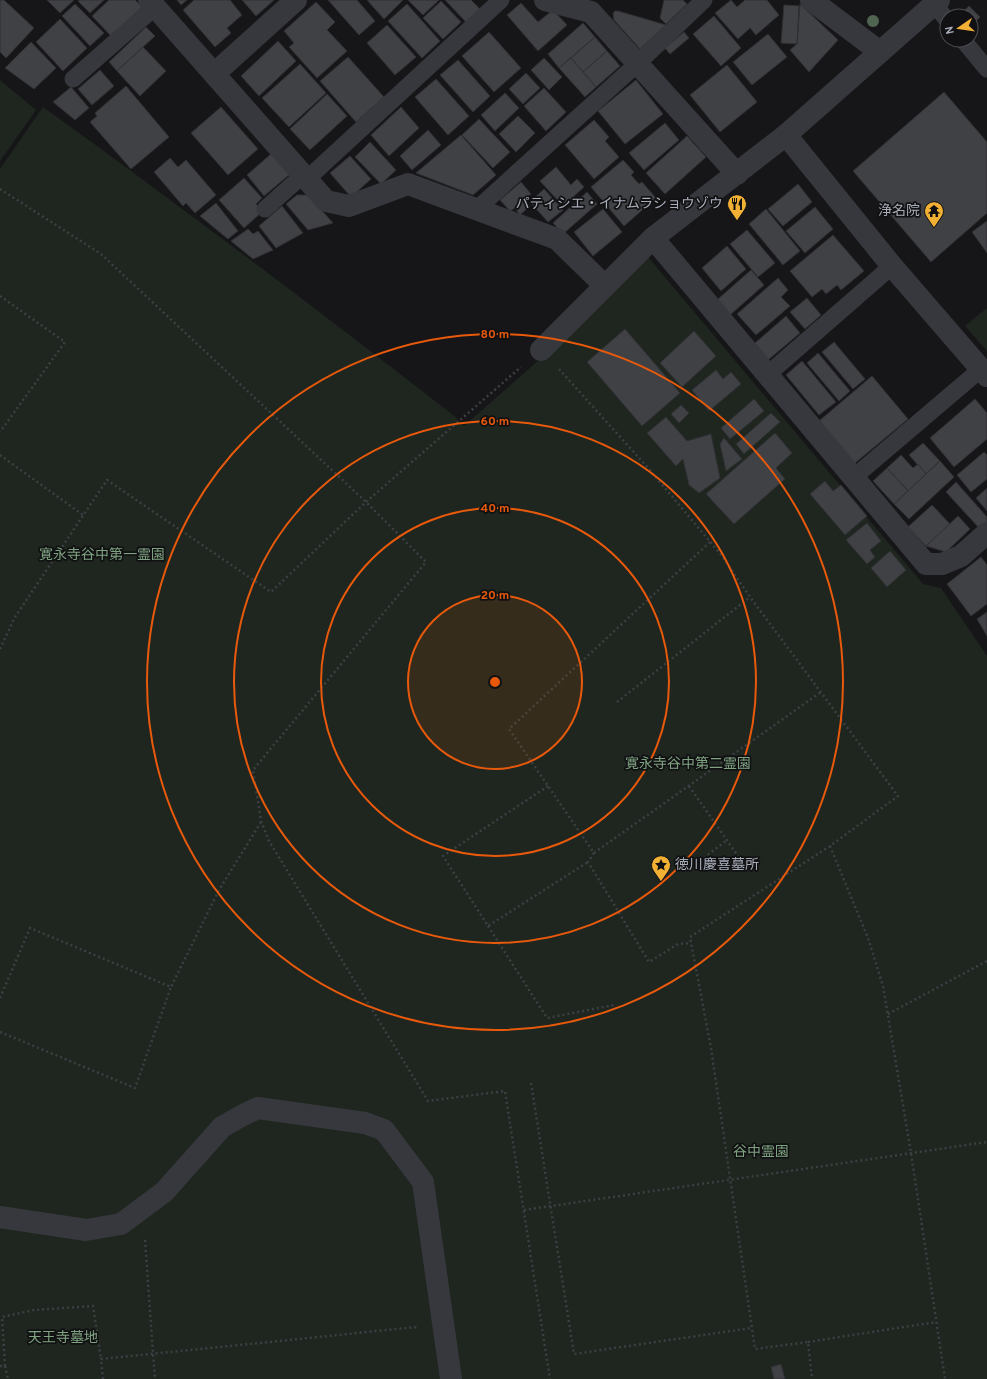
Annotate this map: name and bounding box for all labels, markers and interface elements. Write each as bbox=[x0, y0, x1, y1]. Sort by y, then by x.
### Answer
north arrow bbox=[939, 8, 979, 48]
text: N bbox=[943, 25, 958, 35]
restaurant icon: パティシエ・イナムラショウゾウ bbox=[726, 193, 748, 221]
place label: パティシエ・イナムラショウゾウ bbox=[516, 196, 723, 213]
temple icon: 浄名院 bbox=[923, 200, 945, 228]
place label: 浄名院 bbox=[878, 203, 920, 220]
text: 80 m bbox=[481, 327, 509, 343]
text: 60 m bbox=[481, 414, 509, 430]
text: 40 m bbox=[480, 501, 510, 517]
park label: 寛永寺谷中第一霊園 bbox=[39, 546, 165, 564]
text: 20 m bbox=[481, 588, 509, 604]
centre of rings bbox=[488, 675, 502, 689]
park label: 寛永寺谷中第二霊園 bbox=[625, 755, 751, 773]
place icon: 徳川慶喜墓所 bbox=[650, 854, 672, 882]
place label: 徳川慶喜墓所 bbox=[675, 857, 759, 874]
park label: 谷中霊園 bbox=[733, 1144, 789, 1161]
park label: 天王寺墓地 bbox=[28, 1330, 98, 1347]

